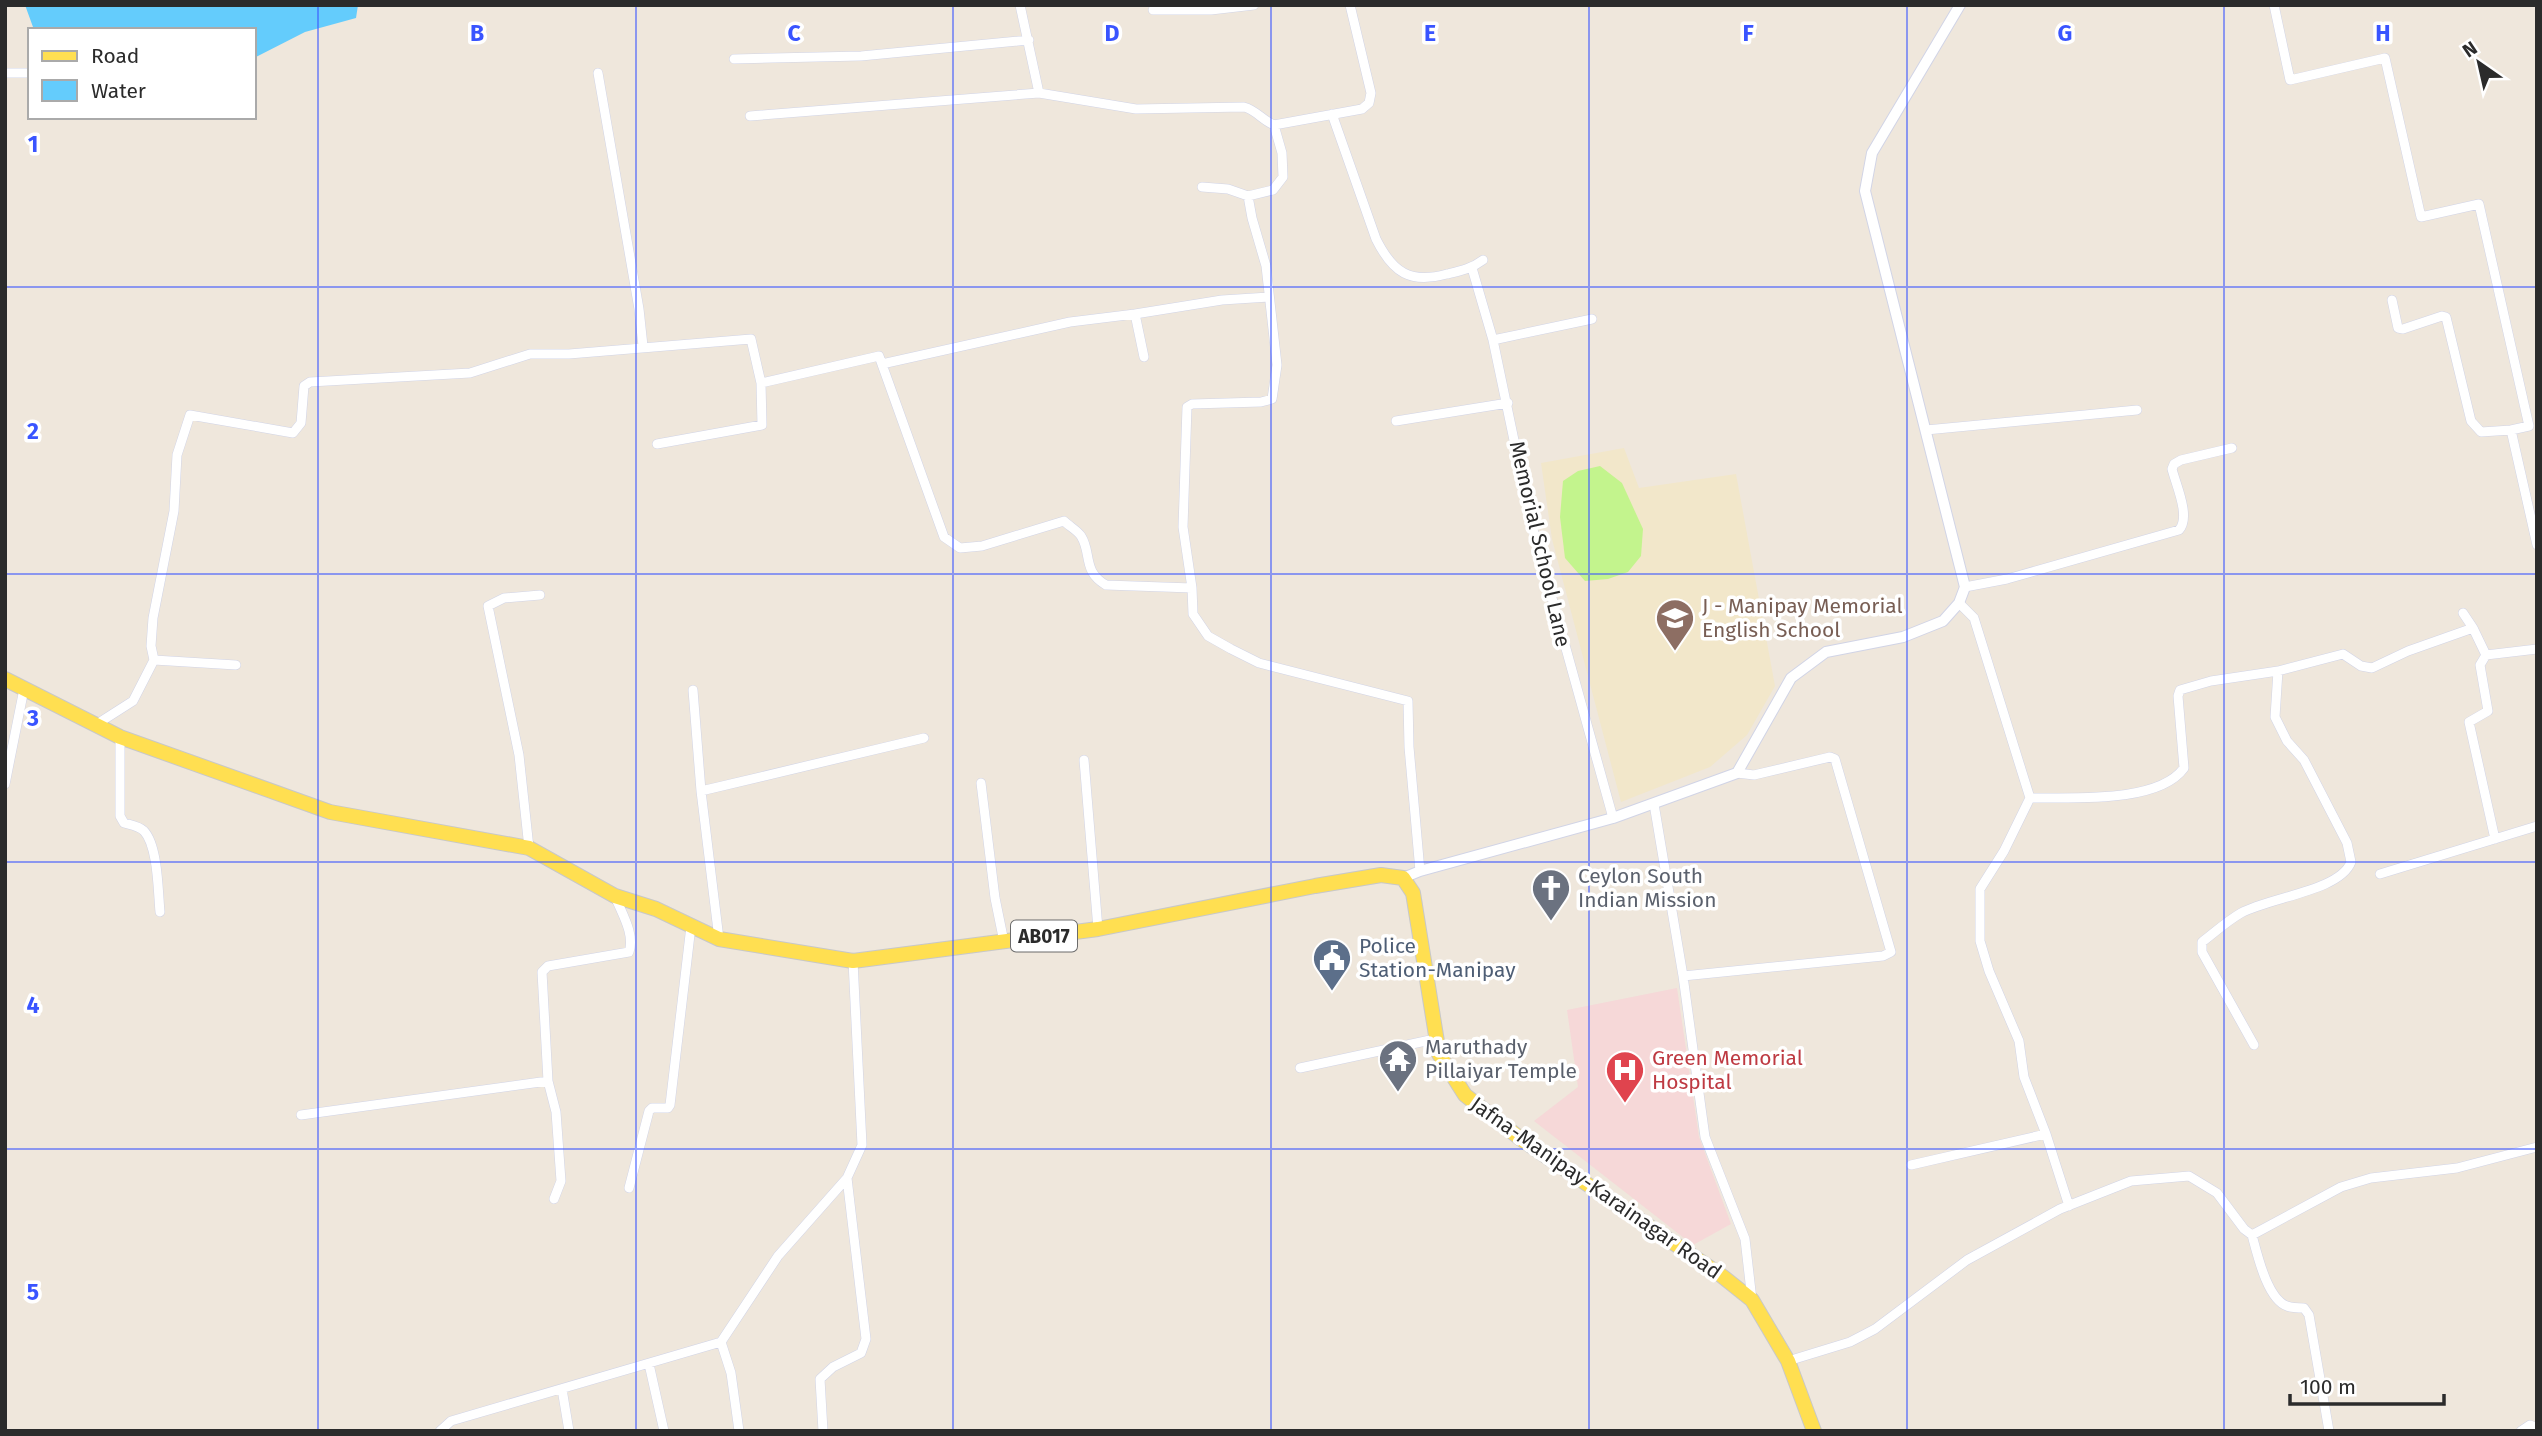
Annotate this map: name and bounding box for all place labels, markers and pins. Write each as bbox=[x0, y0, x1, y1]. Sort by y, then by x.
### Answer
place label: J - Manipay Memorial English School bbox=[1702, 593, 1903, 643]
school or university icon: J - Manipay Memorial English School bbox=[1654, 597, 1696, 652]
place label: Ceylon South Indian Mission bbox=[1578, 863, 1716, 913]
church icon: Ceylon South Indian Mission bbox=[1530, 867, 1572, 922]
place label: Police Station-Manipay bbox=[1359, 933, 1516, 983]
public building icon: Police Station-Manipay bbox=[1311, 937, 1353, 992]
place label: Maruthady Pillaiyar Temple bbox=[1425, 1034, 1577, 1084]
temple icon: Maruthady Pillaiyar Temple bbox=[1377, 1038, 1419, 1093]
place label: Green Memorial Hospital bbox=[1652, 1045, 1803, 1095]
hospital icon: Green Memorial Hospital bbox=[1604, 1049, 1646, 1104]

